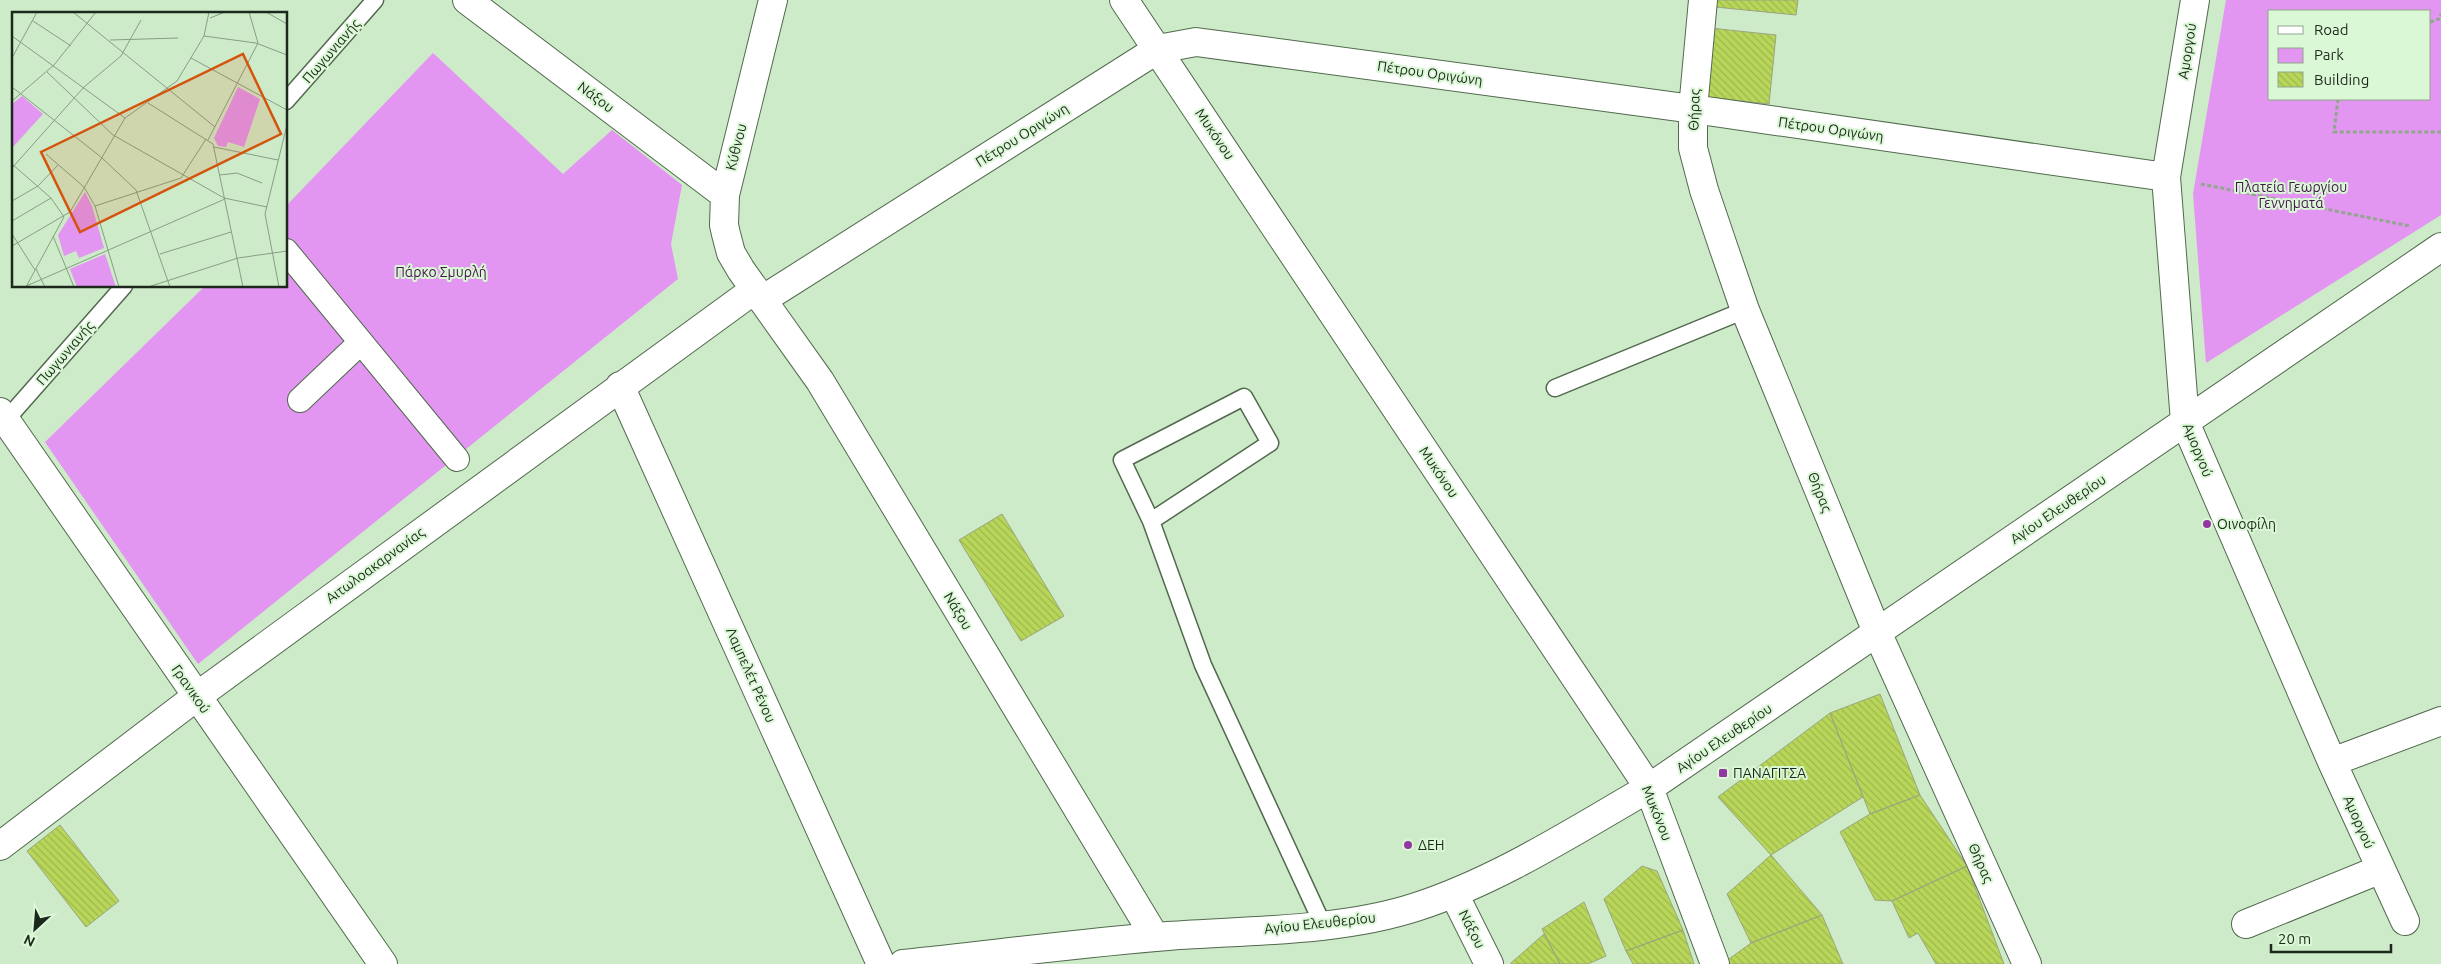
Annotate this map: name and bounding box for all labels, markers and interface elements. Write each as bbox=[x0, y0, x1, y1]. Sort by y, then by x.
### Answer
legend bbox=[2268, 10, 2431, 100]
inset map bbox=[12, 12, 288, 288]
street label: Πωγωνιανής bbox=[299, 15, 364, 86]
text: Road bbox=[2314, 21, 2349, 38]
street label: Αμοργού bbox=[2175, 22, 2199, 80]
text: Park bbox=[2314, 46, 2344, 63]
street label: Πέτρου Οριγώνη bbox=[1376, 58, 1484, 88]
text: Building bbox=[2314, 71, 2369, 88]
street label: Νάξου bbox=[575, 78, 617, 116]
street label: Θήρας bbox=[1685, 88, 1703, 131]
street label: Πέτρου Οριγώνη bbox=[973, 100, 1071, 170]
street label: Μυκόνου bbox=[1192, 105, 1238, 163]
street label: Πέτρου Οριγώνη bbox=[1777, 114, 1885, 144]
street label: Κύθνου bbox=[722, 122, 750, 172]
park label: Πλατεία Γεωργίου Γεννηματά bbox=[2235, 179, 2347, 211]
park label: Πάρκο Σµυρλή bbox=[395, 264, 487, 280]
street label: Πωγωνιανής bbox=[33, 317, 98, 388]
street label: Αμοργού bbox=[2180, 421, 2216, 479]
street label: Μυκόνου bbox=[1416, 443, 1462, 501]
street label: Θήρας bbox=[1805, 470, 1835, 515]
street label: Αγίου Ελευθερίου bbox=[2007, 471, 2109, 547]
place label: Οινοφίλη bbox=[2217, 516, 2276, 532]
marker: Οινοφίλη bbox=[2201, 518, 2213, 530]
street label: Αιτωλοακαρνανίας bbox=[323, 523, 428, 606]
street label: Νάξου bbox=[941, 589, 975, 633]
street label: Λαμπελέτ Ρένου bbox=[723, 625, 779, 725]
street label: Γρανικού bbox=[168, 662, 214, 716]
street label: Αγίου Ελευθερίου bbox=[1673, 700, 1775, 776]
place label: ΠΑΝΑΓΙΤΣΑ bbox=[1733, 765, 1806, 781]
marker: ΠΑΝΑΓΙΤΣΑ bbox=[1717, 767, 1729, 779]
street label: Μυκόνου bbox=[1639, 783, 1675, 843]
street label: Αμοργού bbox=[2340, 793, 2378, 851]
place label: ΔΕΗ bbox=[1418, 837, 1445, 853]
marker: ΔΕΗ bbox=[1402, 839, 1414, 851]
street label: Θήρας bbox=[1965, 841, 1997, 886]
north arrow bbox=[10, 904, 60, 954]
street label: Νάξου bbox=[1456, 907, 1488, 951]
street label: Αγίου Ελευθερίου bbox=[1264, 909, 1376, 937]
scale bar bbox=[2271, 922, 2391, 954]
text: 20 m bbox=[2278, 930, 2311, 947]
text: N bbox=[21, 931, 38, 950]

